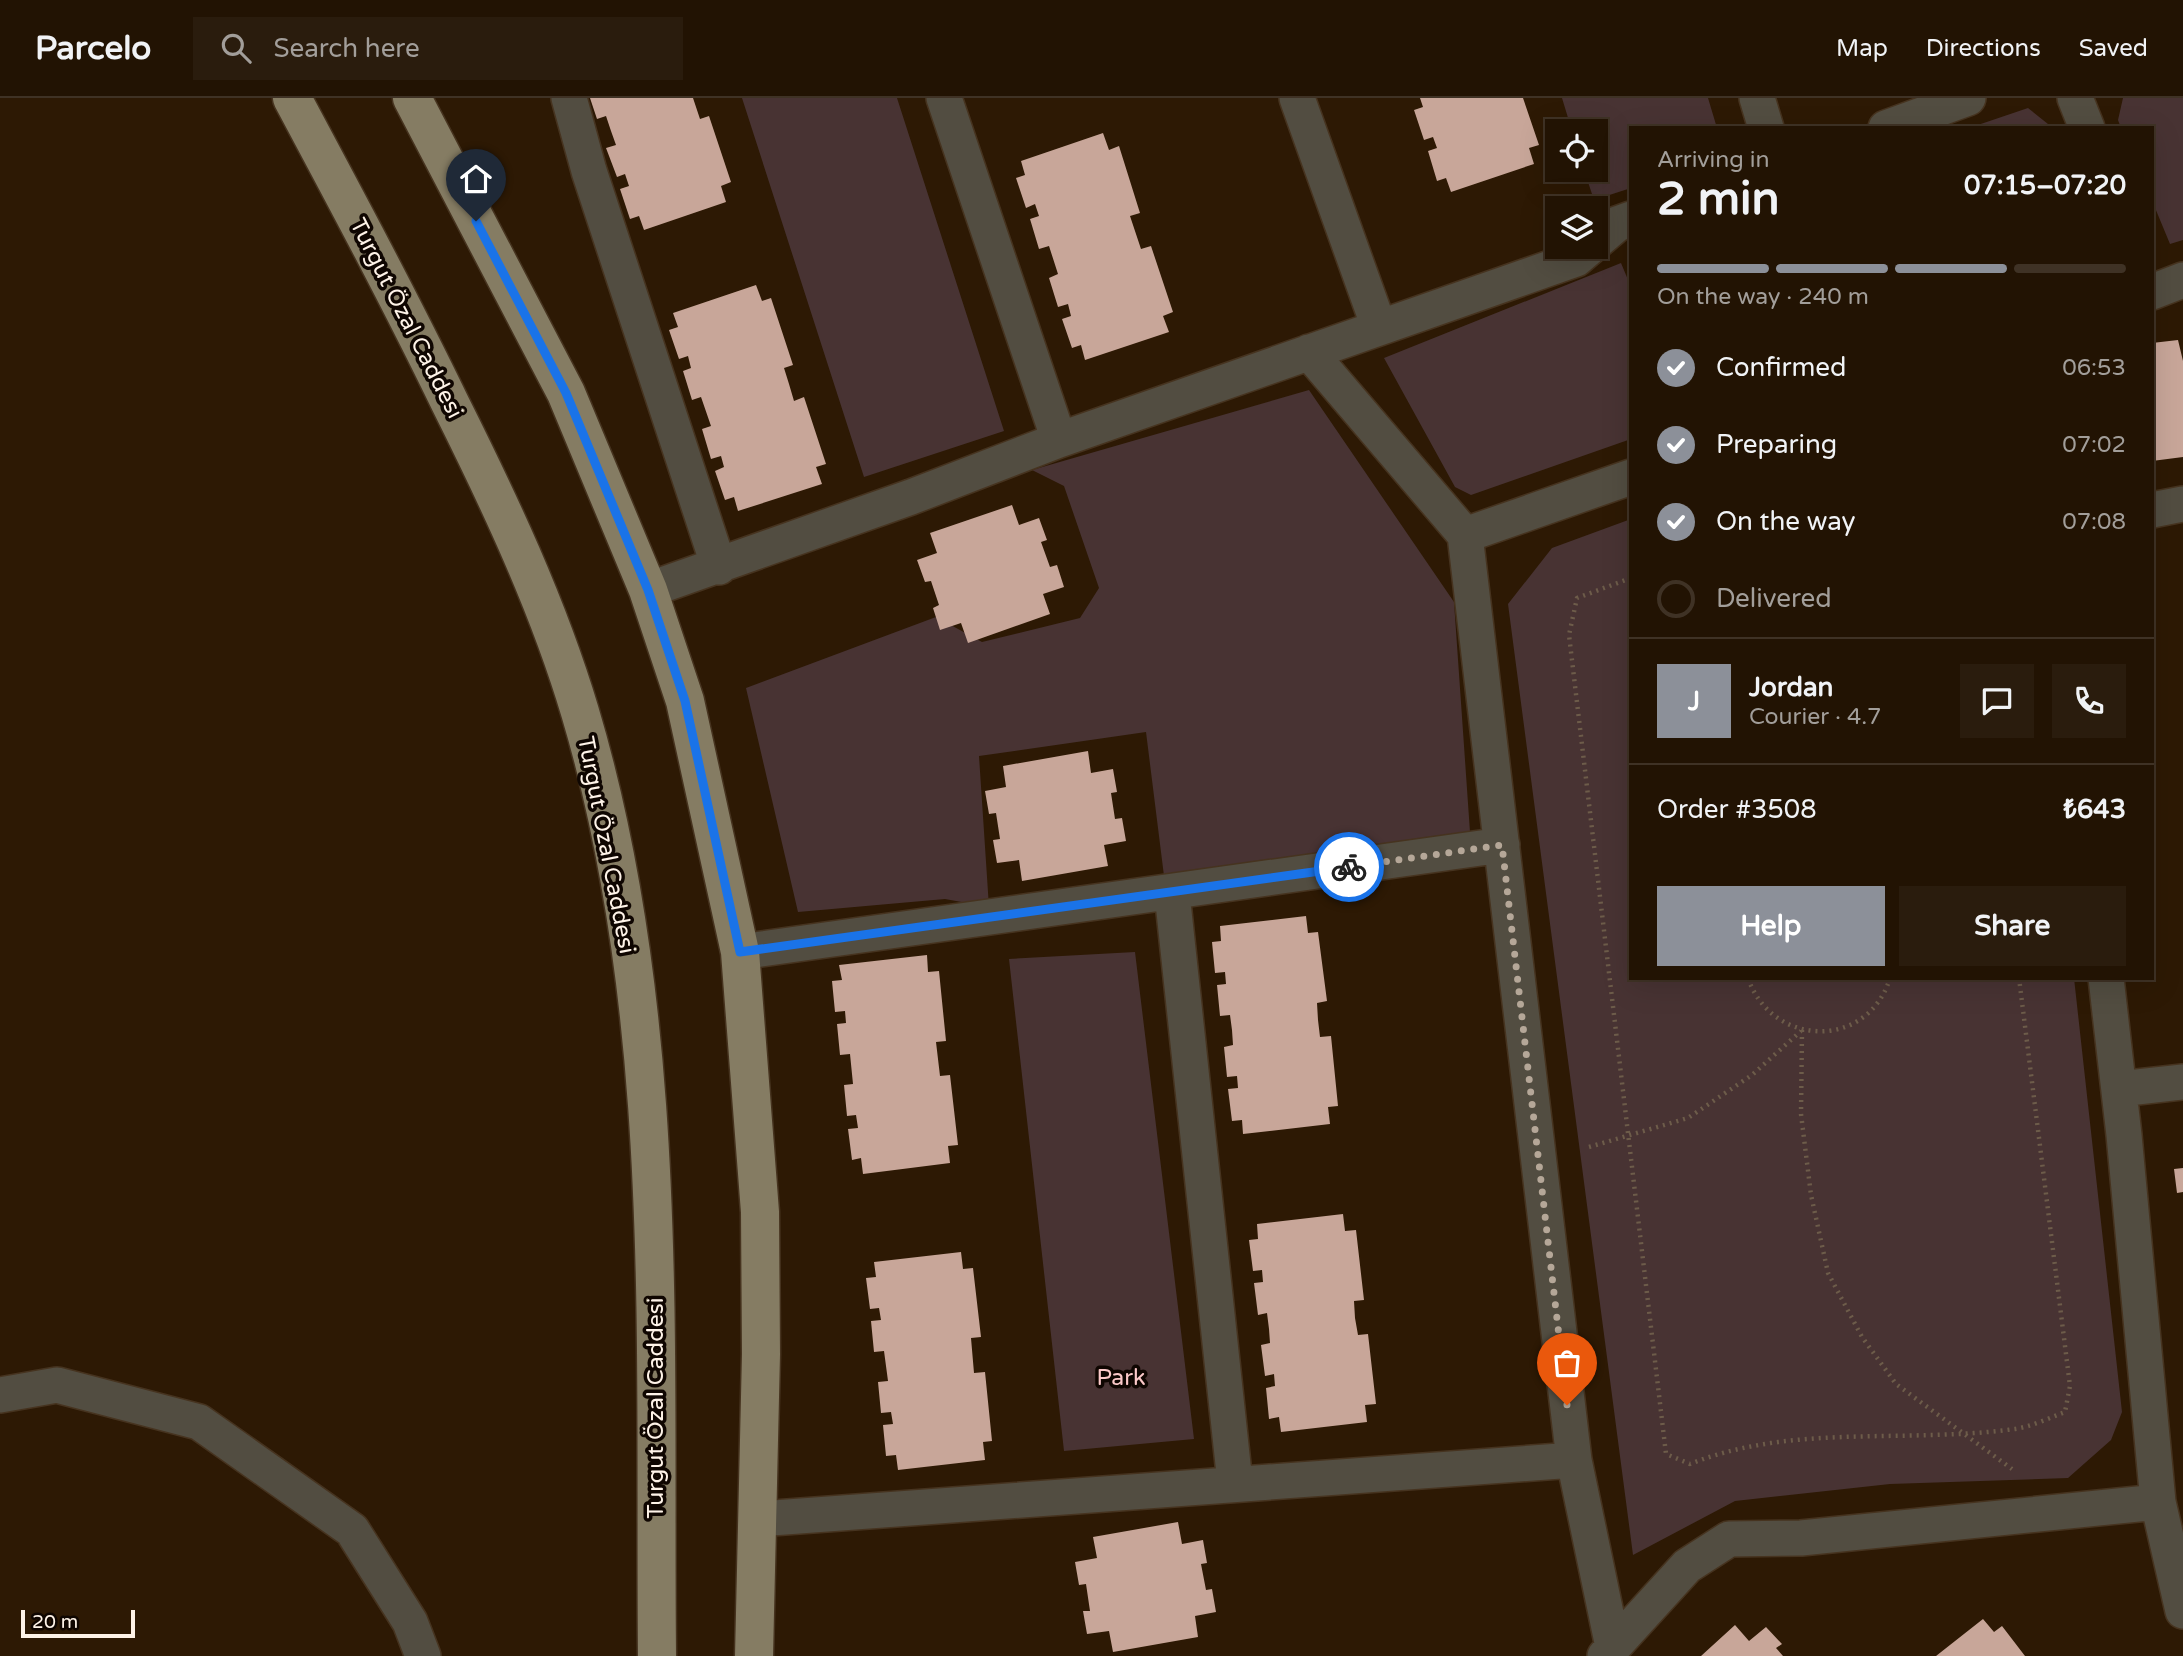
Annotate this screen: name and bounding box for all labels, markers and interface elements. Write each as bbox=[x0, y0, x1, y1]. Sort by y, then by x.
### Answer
search box bbox=[193, 17, 683, 80]
text: Parcelo bbox=[35, 29, 151, 68]
icon: search bbox=[217, 29, 255, 67]
text: Search here bbox=[273, 33, 420, 64]
text: Map bbox=[1836, 34, 1888, 63]
text: Directions bbox=[1926, 34, 2041, 63]
text: Saved bbox=[2079, 34, 2148, 63]
map controls bbox=[1545, 119, 1608, 259]
button: locate bbox=[1545, 119, 1608, 182]
text: Arriving in bbox=[1657, 146, 1770, 174]
pin bbox=[446, 149, 506, 221]
icon: home bbox=[457, 160, 495, 198]
text: 07:15–07:20 bbox=[1964, 170, 2126, 201]
text: 2 min bbox=[1657, 172, 1780, 227]
button: layers bbox=[1545, 196, 1608, 259]
street label: Turgut Özal Caddesi bbox=[343, 214, 469, 423]
text: On the way · 240 m bbox=[1657, 283, 1869, 311]
icon: check bbox=[1657, 349, 1695, 387]
text: Confirmed bbox=[1716, 352, 1846, 383]
text: 06:53 bbox=[2062, 354, 2126, 382]
icon: check bbox=[1657, 426, 1695, 464]
text: Preparing bbox=[1716, 429, 1837, 460]
text: 07:02 bbox=[2062, 431, 2126, 459]
icon: check bbox=[1657, 503, 1695, 541]
text: On the way bbox=[1716, 506, 1856, 537]
text: 07:08 bbox=[2062, 508, 2126, 536]
text: Delivered bbox=[1716, 583, 1832, 614]
button: chat bbox=[1960, 664, 2034, 738]
button: phone bbox=[2052, 664, 2126, 738]
text: Jordan bbox=[1749, 672, 1833, 703]
text: J bbox=[1688, 686, 1700, 717]
text: Courier · 4.7 bbox=[1749, 703, 1882, 731]
street label: Turgut Özal Caddesi bbox=[571, 734, 641, 956]
text: Order #3508 bbox=[1657, 794, 1817, 825]
text: ₺643 bbox=[2063, 794, 2126, 825]
courier bbox=[1314, 832, 1384, 902]
icon: bike bbox=[1330, 848, 1368, 886]
button: Help bbox=[1657, 886, 1885, 966]
button: Share bbox=[1899, 886, 2126, 966]
street label: Turgut Özal Caddesi bbox=[642, 1298, 670, 1518]
pin bbox=[1537, 1333, 1597, 1405]
icon: bag bbox=[1548, 1344, 1586, 1382]
park label: Park bbox=[1096, 1364, 1146, 1392]
scale bar bbox=[21, 1607, 135, 1639]
text: 20 m bbox=[32, 1611, 78, 1633]

